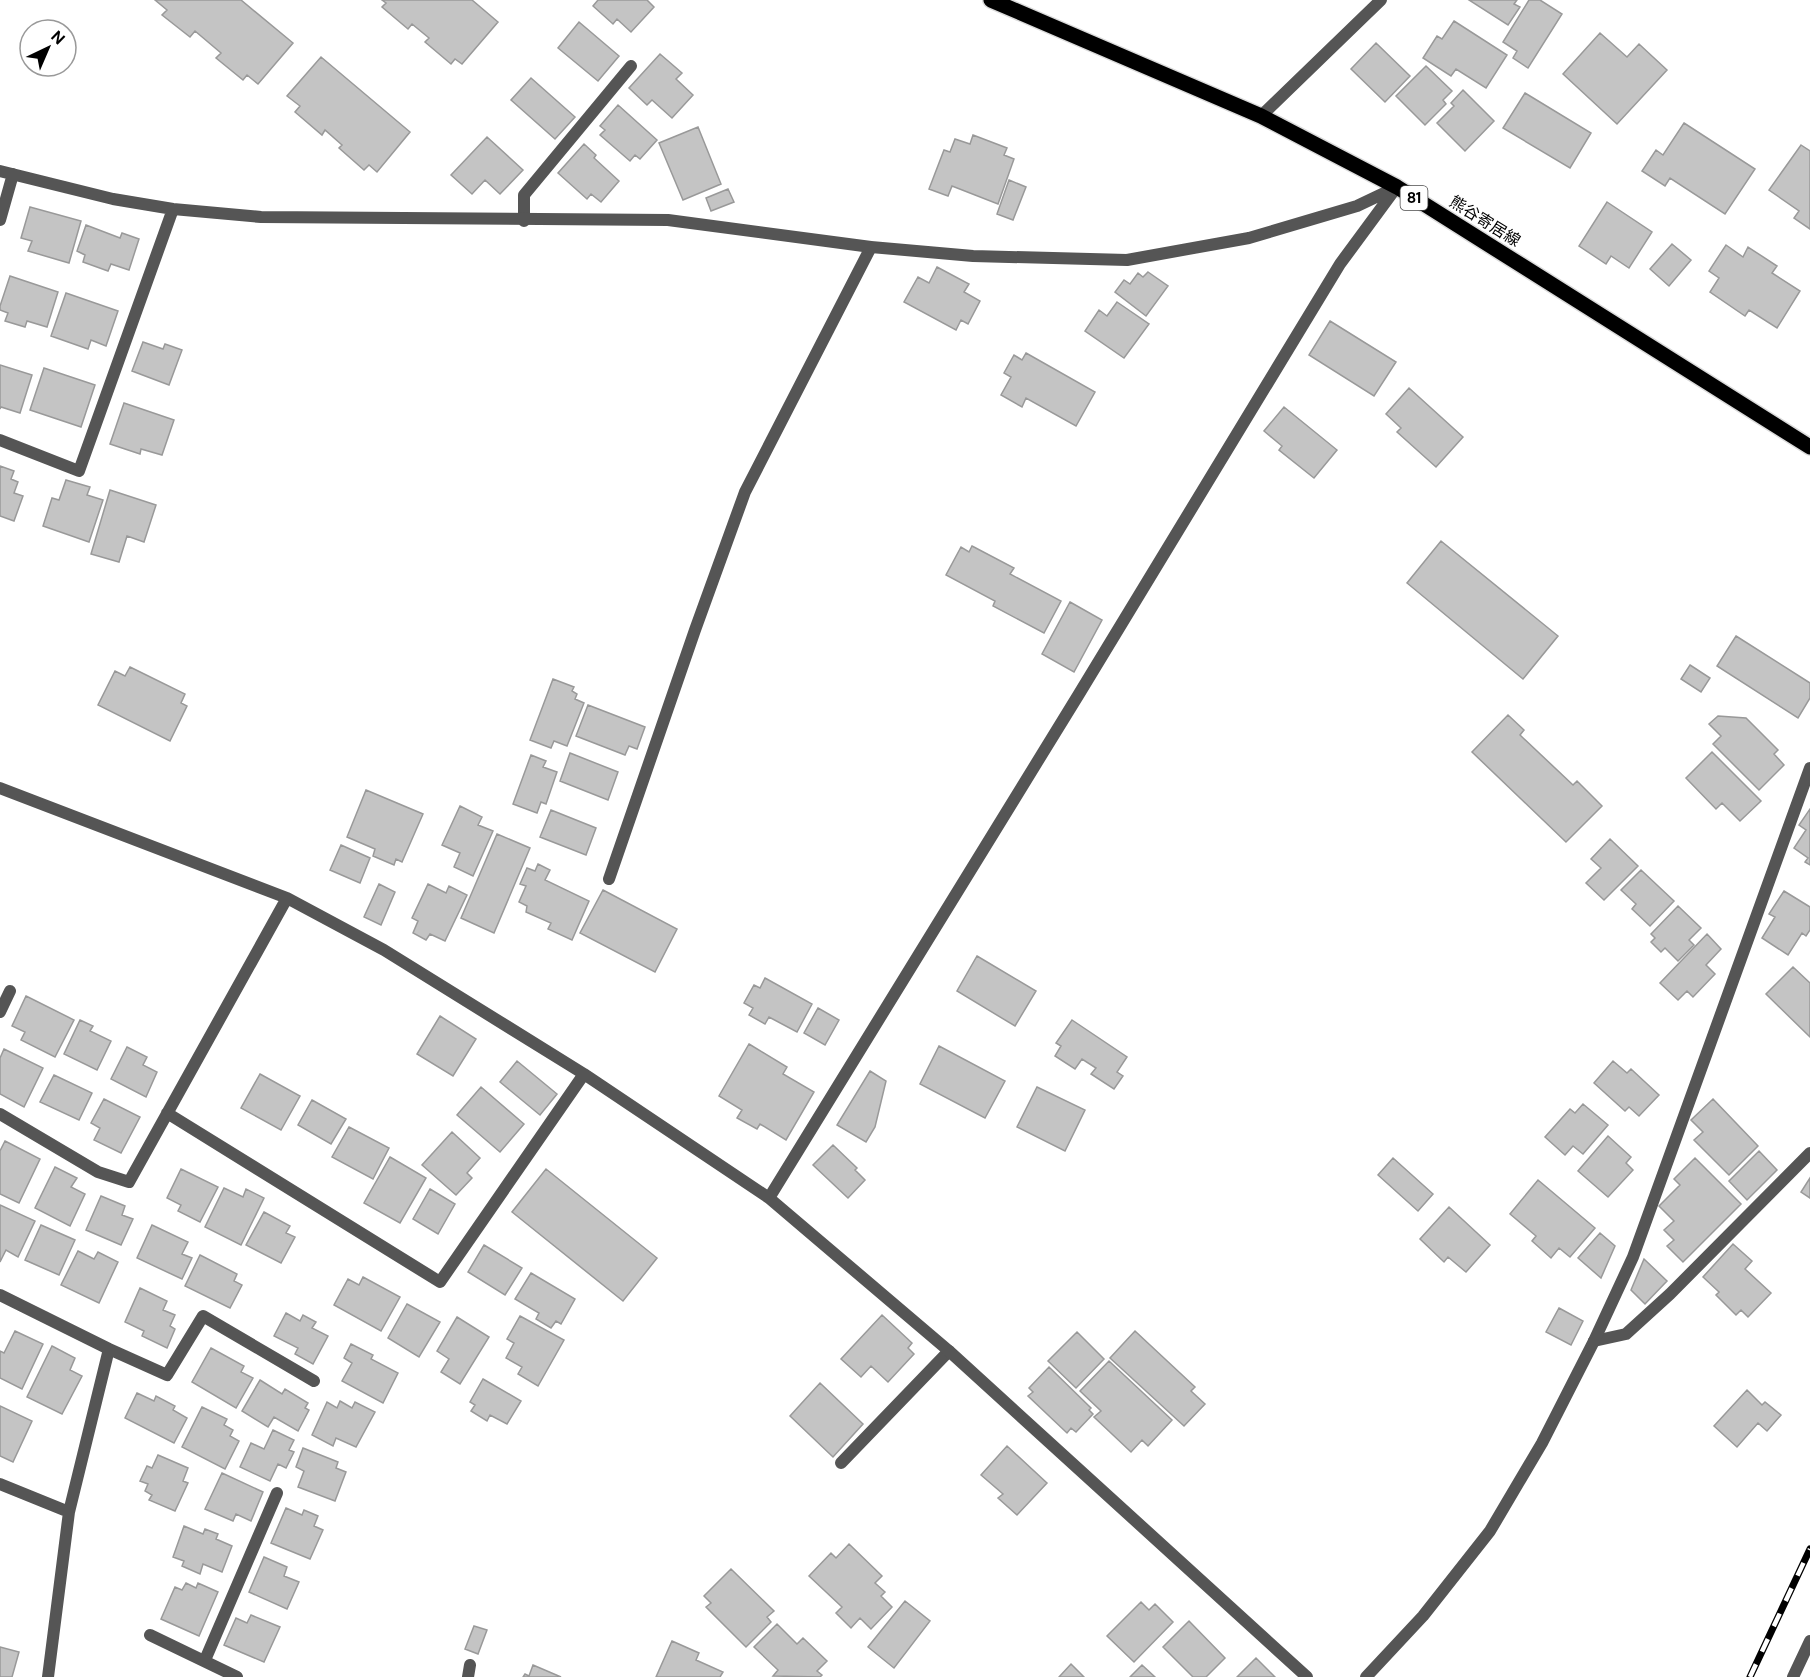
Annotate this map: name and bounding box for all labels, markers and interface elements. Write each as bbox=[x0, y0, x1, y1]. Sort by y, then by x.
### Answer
north arrow bbox=[18, 18, 78, 78]
text: N bbox=[47, 26, 70, 49]
road number: 81 bbox=[1400, 186, 1428, 210]
street label: 熊谷寄居線 bbox=[1446, 191, 1524, 251]

